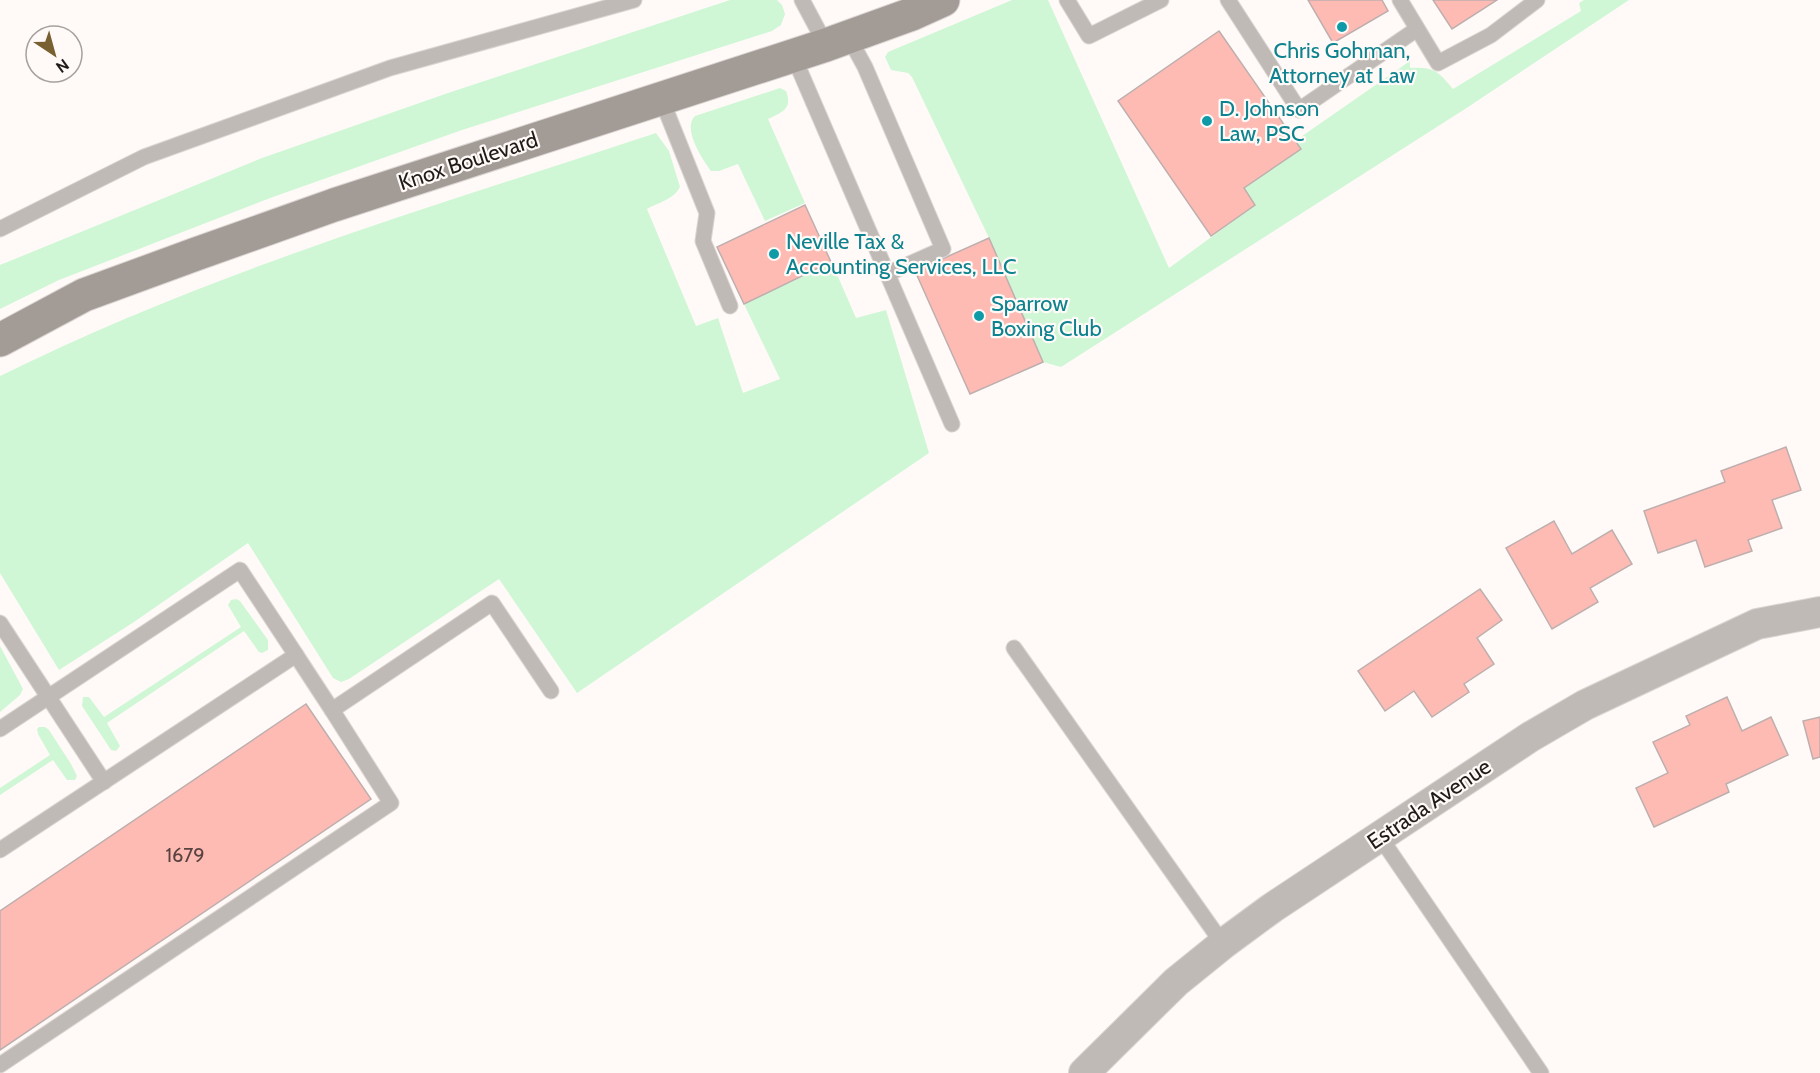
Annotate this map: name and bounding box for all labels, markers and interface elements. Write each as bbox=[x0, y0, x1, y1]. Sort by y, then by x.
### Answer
marker: Chris Gohman, Attorney at Law bbox=[1335, 20, 1349, 34]
north arrow bbox=[24, 24, 84, 84]
place label: Chris Gohman, Attorney at Law bbox=[1269, 37, 1415, 89]
text: N bbox=[52, 55, 73, 77]
place label: D. Johnson Law, PSC bbox=[1219, 95, 1319, 147]
marker: D. Johnson Law, PSC bbox=[1200, 114, 1214, 128]
street label: Knox Boulevard bbox=[395, 126, 541, 196]
place label: Neville Tax & Accounting Services, LLC bbox=[786, 228, 1017, 280]
marker: Neville Tax & Accounting Services, LLC bbox=[767, 247, 781, 261]
place label: Sparrow Boxing Club bbox=[991, 290, 1102, 342]
marker: Sparrow Boxing Club bbox=[972, 309, 986, 323]
street label: Estrada Avenue bbox=[1362, 753, 1496, 855]
house number: 1679 bbox=[165, 843, 205, 867]

